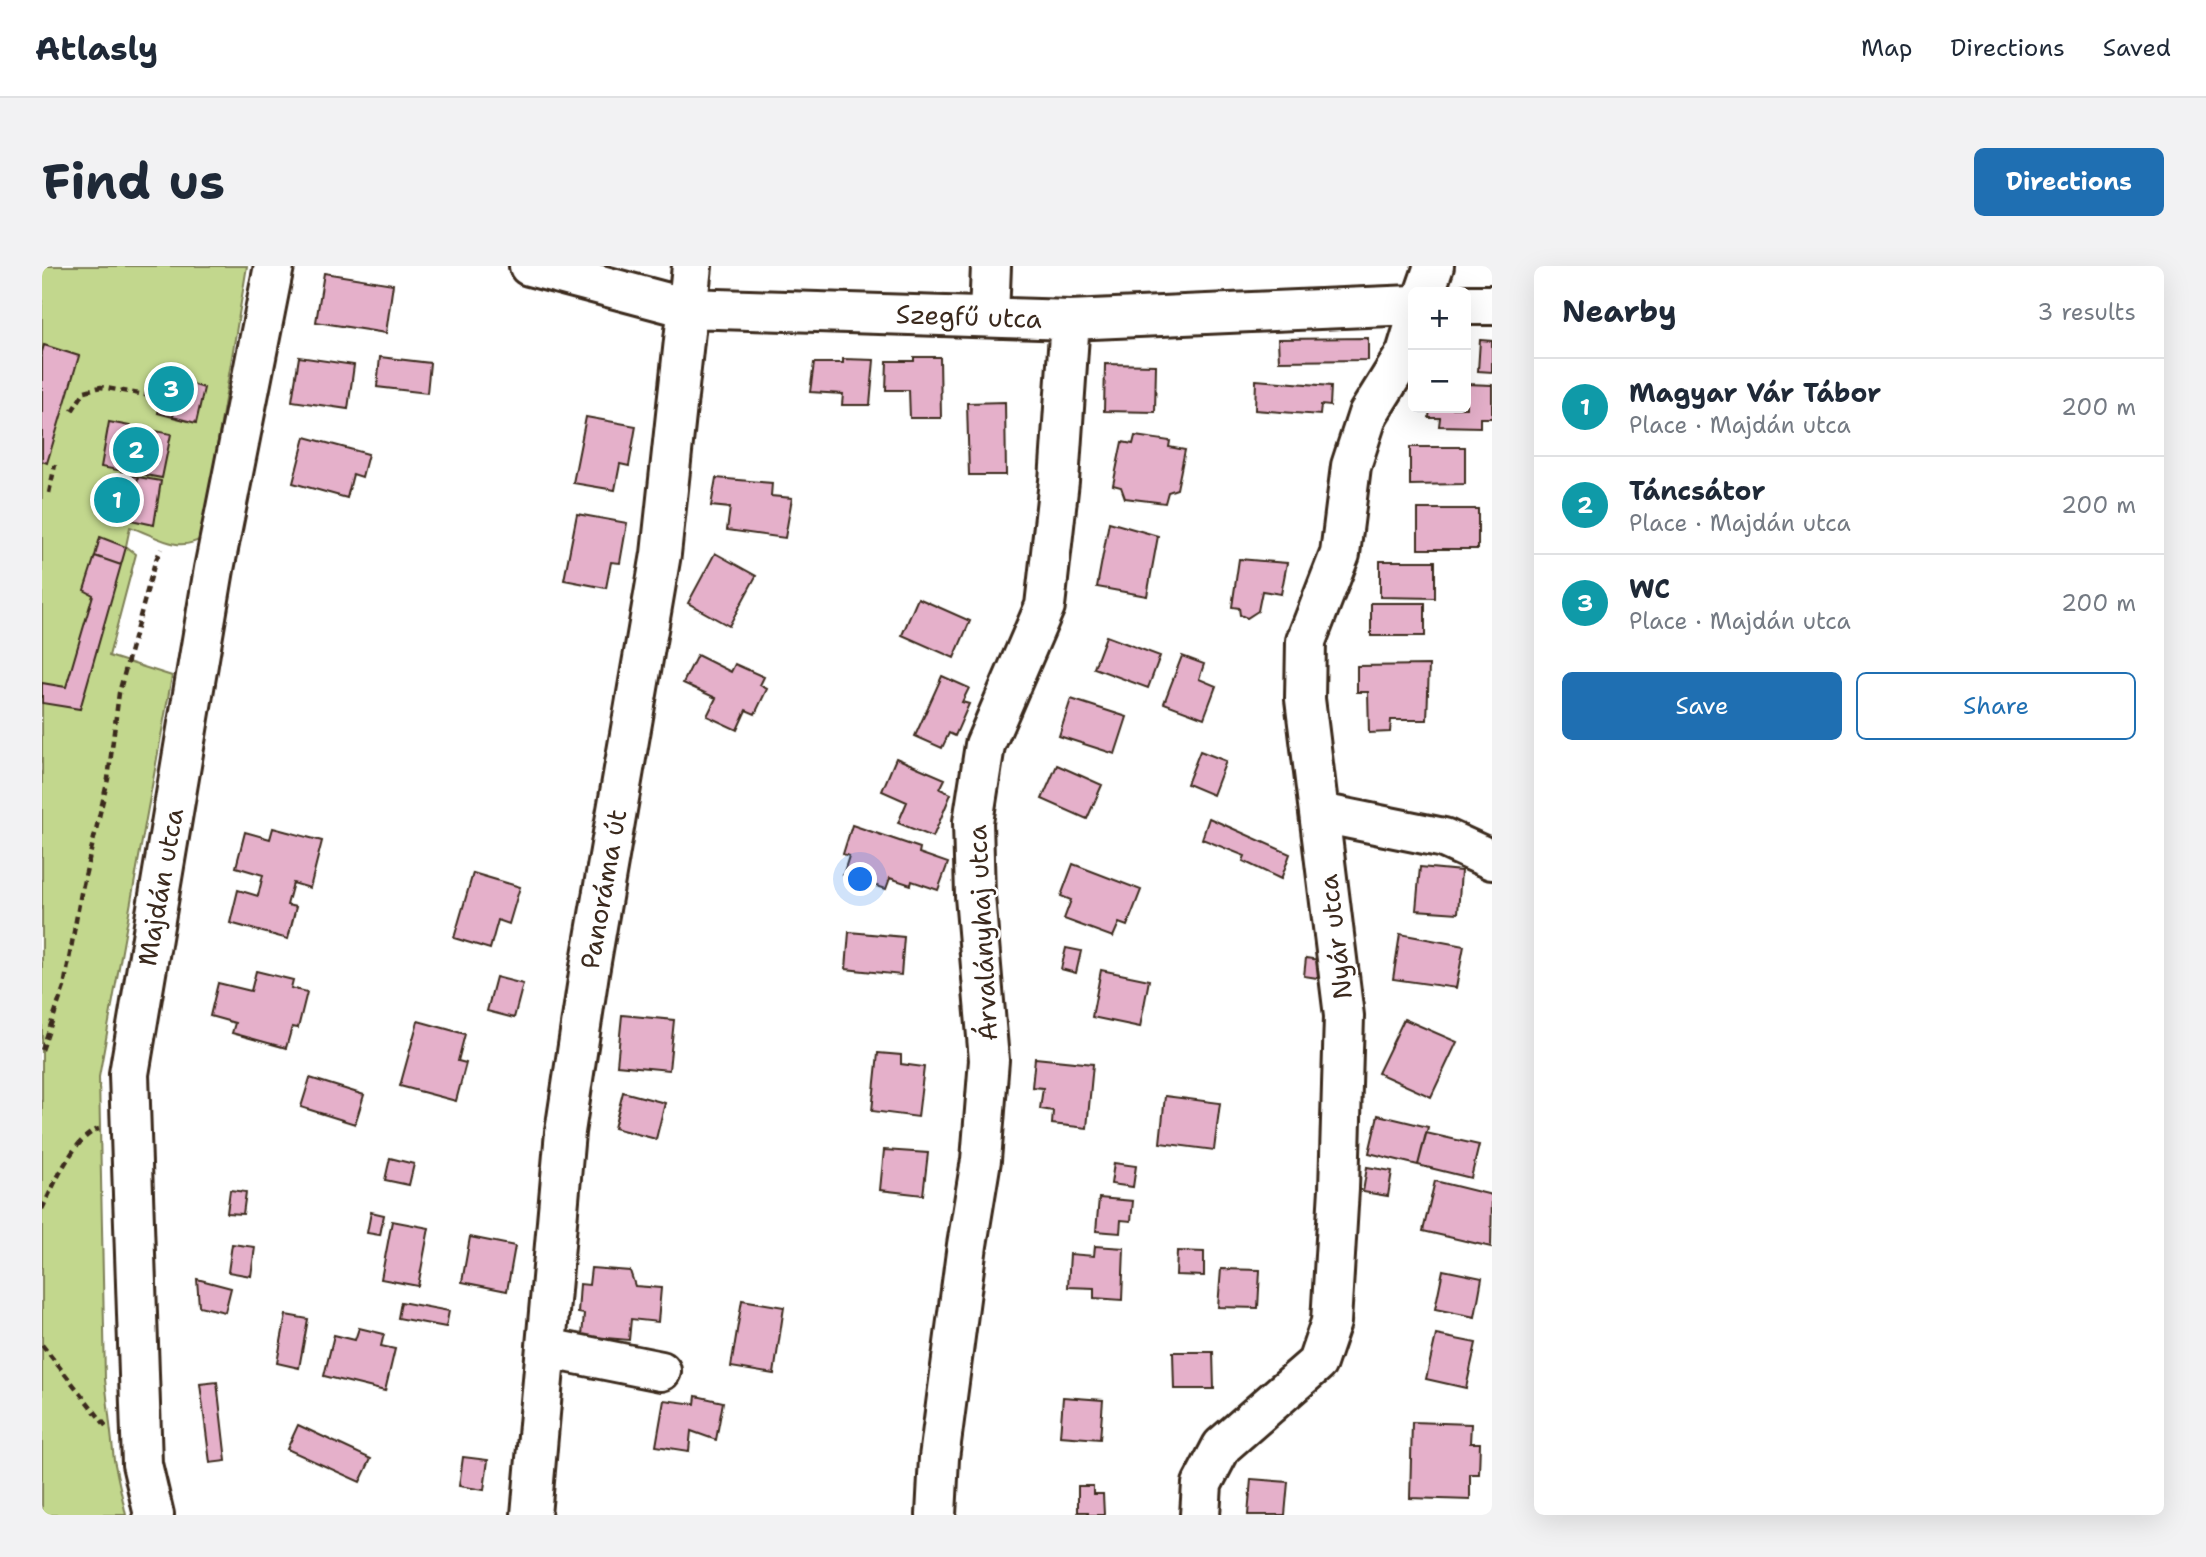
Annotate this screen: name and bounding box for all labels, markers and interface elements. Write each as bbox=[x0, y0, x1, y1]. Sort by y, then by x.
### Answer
text: Atlasly bbox=[35, 26, 158, 71]
text: Map bbox=[1861, 32, 1912, 64]
text: Directions bbox=[1950, 32, 2065, 64]
text: Saved bbox=[2103, 32, 2171, 64]
button: Directions bbox=[1974, 148, 2164, 216]
text: Find us bbox=[42, 149, 225, 215]
map controls bbox=[1408, 287, 1471, 413]
button: + bbox=[1408, 287, 1471, 350]
text: Nearby bbox=[1562, 291, 1677, 332]
street label: Szegfű utca bbox=[895, 296, 1043, 336]
text: 3 results bbox=[2037, 297, 2136, 327]
button: − bbox=[1408, 350, 1471, 413]
pin: 3 bbox=[148, 363, 194, 415]
text: Magyar Vár Tábor bbox=[1629, 375, 1881, 410]
text: 1 bbox=[1580, 392, 1590, 422]
text: 200 m bbox=[2061, 392, 2136, 422]
text: Place · Majdán utca bbox=[1629, 410, 1851, 440]
pin: 2 bbox=[113, 424, 159, 476]
text: Táncsátor bbox=[1629, 473, 1765, 508]
pin: 1 bbox=[94, 474, 140, 526]
text: 2 bbox=[1577, 490, 1593, 520]
text: 200 m bbox=[2061, 490, 2136, 520]
text: Place · Majdán utca bbox=[1629, 508, 1851, 538]
text: WC bbox=[1629, 571, 1670, 606]
text: 3 bbox=[1577, 588, 1593, 618]
text: 200 m bbox=[2061, 588, 2136, 618]
text: Place · Majdán utca bbox=[1629, 606, 1851, 636]
button: Save bbox=[1562, 672, 1842, 740]
button: Share bbox=[1856, 672, 2136, 740]
street label: Majdán utca bbox=[129, 805, 191, 969]
street label: Panoráma út bbox=[572, 806, 634, 972]
street label: Árvalányhaj utca bbox=[959, 824, 1005, 1042]
your location bbox=[843, 862, 877, 896]
street label: Nyár utca bbox=[1310, 872, 1360, 1002]

